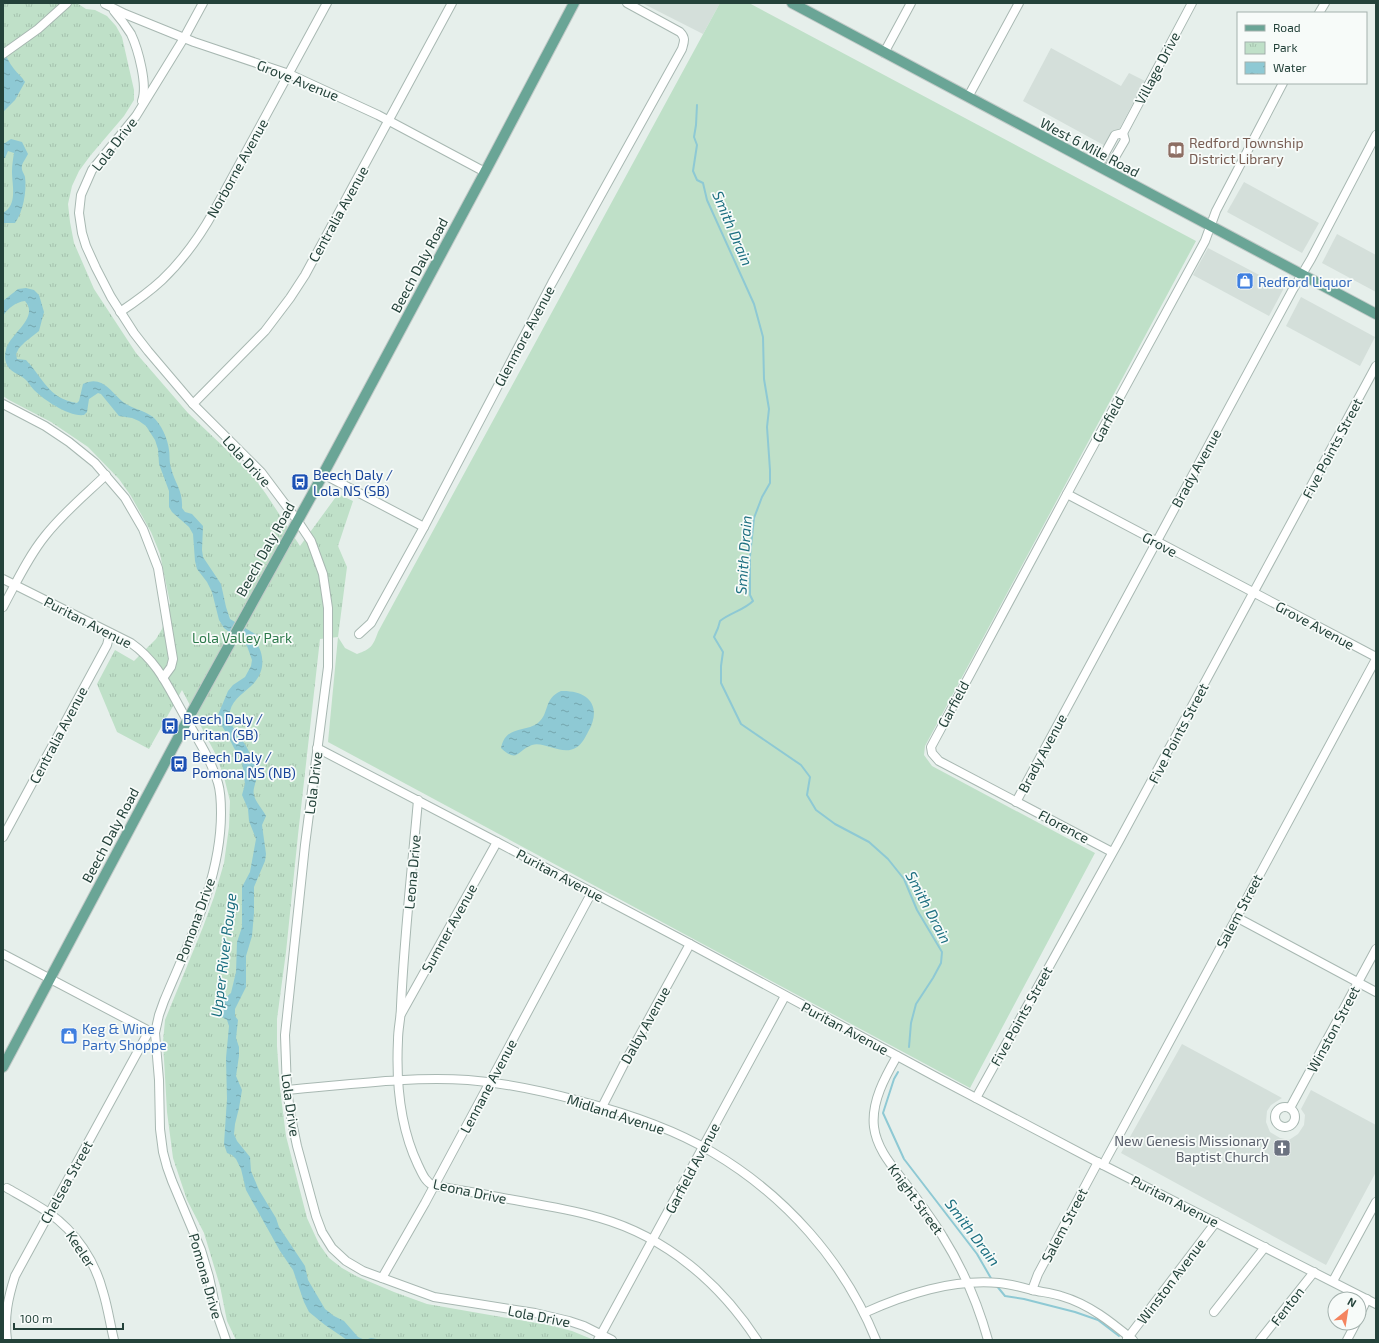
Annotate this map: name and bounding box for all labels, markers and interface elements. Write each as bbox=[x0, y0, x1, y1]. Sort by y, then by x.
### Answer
legend bbox=[1237, 12, 1367, 84]
text: Road bbox=[1273, 20, 1301, 34]
street label: Village Drive bbox=[1131, 29, 1183, 107]
text: Park bbox=[1273, 40, 1298, 54]
street label: Grove Avenue bbox=[255, 56, 341, 104]
text: Water bbox=[1273, 60, 1307, 74]
street label: Lola Drive bbox=[88, 114, 140, 174]
street label: West 6 Mile Road bbox=[1037, 114, 1143, 180]
street label: Norborne Avenue bbox=[203, 116, 271, 220]
place label: Redford Township District Library bbox=[1189, 134, 1304, 167]
library icon: Redford Township District Library bbox=[1166, 140, 1186, 160]
street label: Centralia Avenue bbox=[305, 163, 371, 265]
water label: Smith Drain bbox=[709, 188, 757, 268]
street label: Beech Daly Road bbox=[387, 215, 451, 315]
shop icon: Redford Liquor bbox=[1235, 271, 1255, 291]
place label: Redford Liquor bbox=[1258, 273, 1352, 290]
street label: Glenmore Avenue bbox=[490, 283, 558, 389]
street label: Garfield bbox=[1088, 393, 1128, 445]
street label: Five Points Street bbox=[1298, 395, 1366, 501]
street label: Brady Avenue bbox=[1168, 426, 1224, 510]
street label: Lola Drive bbox=[219, 432, 275, 490]
place label: Beech Daly / Lola NS (SB) bbox=[313, 466, 393, 499]
bus stop icon: Beech Daly / Lola NS (SB) bbox=[290, 472, 310, 492]
street label: Beech Daly Road bbox=[232, 499, 298, 599]
water label: Smith Drain bbox=[731, 515, 755, 595]
street label: Grove bbox=[1140, 528, 1180, 560]
street label: Puritan Avenue bbox=[41, 593, 135, 651]
street label: Grove Avenue bbox=[1273, 597, 1357, 653]
park label: Lola Valley Park bbox=[192, 629, 292, 646]
street label: Garfield bbox=[934, 678, 972, 730]
street label: Five Points Street bbox=[1144, 680, 1212, 786]
street label: Centralia Avenue bbox=[25, 684, 91, 786]
place label: Beech Daly / Puritan (SB) bbox=[183, 710, 263, 743]
street label: Brady Avenue bbox=[1014, 711, 1070, 795]
bus stop icon: Beech Daly / Puritan (SB) bbox=[160, 716, 180, 736]
place label: Beech Daly / Pomona NS (NB) bbox=[192, 748, 296, 781]
street label: Lola Drive bbox=[301, 751, 325, 815]
bus stop icon: Beech Daly / Pomona NS (NB) bbox=[169, 754, 189, 774]
street label: Beech Daly Road bbox=[78, 785, 142, 885]
street label: Florence bbox=[1036, 806, 1092, 846]
street label: Leona Drive bbox=[400, 834, 424, 910]
street label: Puritan Avenue bbox=[514, 845, 606, 905]
water label: Smith Drain bbox=[902, 868, 956, 946]
street label: Salem Street bbox=[1212, 871, 1266, 951]
street label: Pomona Drive bbox=[172, 875, 218, 965]
street label: Sumner Avenue bbox=[418, 881, 480, 975]
water label: Upper River Rouge bbox=[206, 892, 240, 1018]
street label: Five Points Street bbox=[987, 963, 1055, 1069]
street label: Dalby Avenue bbox=[617, 983, 673, 1067]
street label: Winston Street bbox=[1303, 983, 1363, 1075]
street label: Puritan Avenue bbox=[799, 998, 891, 1058]
place label: Keg & Wine Party Shoppe bbox=[82, 1020, 167, 1053]
shop icon: Keg & Wine Party Shoppe bbox=[59, 1026, 79, 1046]
street label: Lennane Avenue bbox=[456, 1036, 520, 1136]
street label: Lola Drive bbox=[278, 1072, 304, 1138]
street label: Midland Avenue bbox=[565, 1090, 667, 1138]
street label: Garfield Avenue bbox=[661, 1120, 723, 1216]
place label: New Genesis Missionary Baptist Church bbox=[1114, 1132, 1270, 1165]
street label: Chelsea Street bbox=[36, 1138, 96, 1226]
church icon: New Genesis Missionary Baptist Church bbox=[1272, 1138, 1292, 1158]
street label: Knight Street bbox=[885, 1160, 947, 1238]
street label: Puritan Avenue bbox=[1128, 1172, 1222, 1230]
street label: Leona Drive bbox=[432, 1175, 508, 1207]
street label: Salem Street bbox=[1037, 1185, 1091, 1265]
water label: Smith Drain bbox=[942, 1195, 1004, 1269]
street label: Keeler bbox=[63, 1227, 100, 1271]
street label: Pomona Drive bbox=[186, 1231, 226, 1321]
street label: Winston Avenue bbox=[1133, 1235, 1209, 1327]
street label: Fenton bbox=[1267, 1283, 1307, 1329]
north arrow bbox=[1327, 1291, 1367, 1331]
text: N bbox=[1346, 1294, 1359, 1310]
street label: Lola Drive bbox=[506, 1302, 572, 1330]
scale bar bbox=[14, 1305, 123, 1331]
text: 100 m bbox=[20, 1311, 52, 1325]

